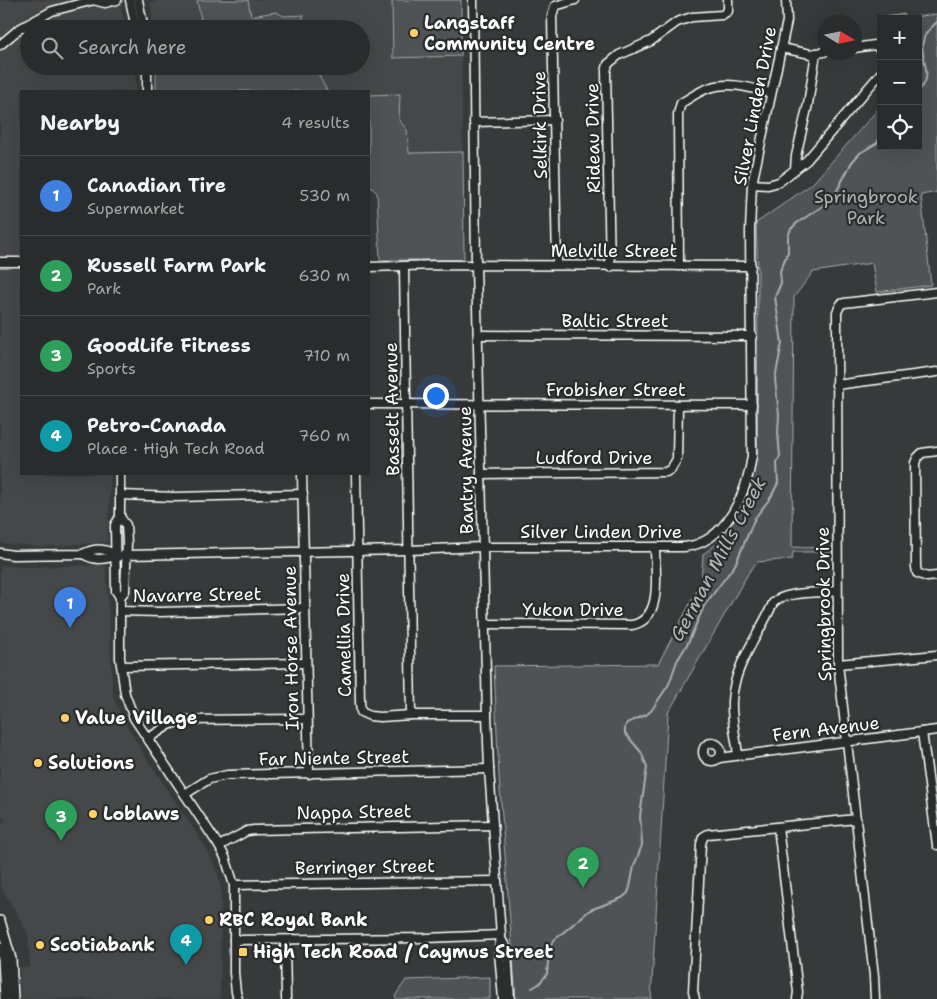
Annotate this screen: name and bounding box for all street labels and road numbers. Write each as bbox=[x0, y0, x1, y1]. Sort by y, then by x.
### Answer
street label: Silver Linden Drive bbox=[728, 24, 782, 188]
street label: Selkirk Drive bbox=[527, 71, 553, 179]
street label: Rideau Drive bbox=[580, 83, 606, 193]
street label: Melville Street bbox=[551, 239, 677, 263]
street label: Baltic Street bbox=[561, 309, 669, 333]
street label: Bassett Avenue bbox=[379, 342, 405, 476]
street label: Frobisher Street bbox=[546, 378, 686, 402]
street label: Bantry Avenue bbox=[453, 406, 479, 534]
street label: Ludford Drive bbox=[536, 446, 652, 470]
street label: Silver Linden Drive bbox=[520, 520, 682, 544]
street label: Springbrook Drive bbox=[811, 527, 837, 681]
street label: Iron Horse Avenue bbox=[278, 565, 304, 731]
street label: Camellia Drive bbox=[331, 573, 357, 697]
street label: Navarre Street bbox=[132, 582, 262, 608]
street label: Yukon Drive bbox=[522, 598, 624, 622]
street label: Fern Avenue bbox=[771, 711, 881, 747]
street label: Far Niente Street bbox=[258, 745, 410, 771]
street label: Nappa Street bbox=[296, 799, 412, 825]
street label: Berringer Street bbox=[295, 854, 435, 880]

